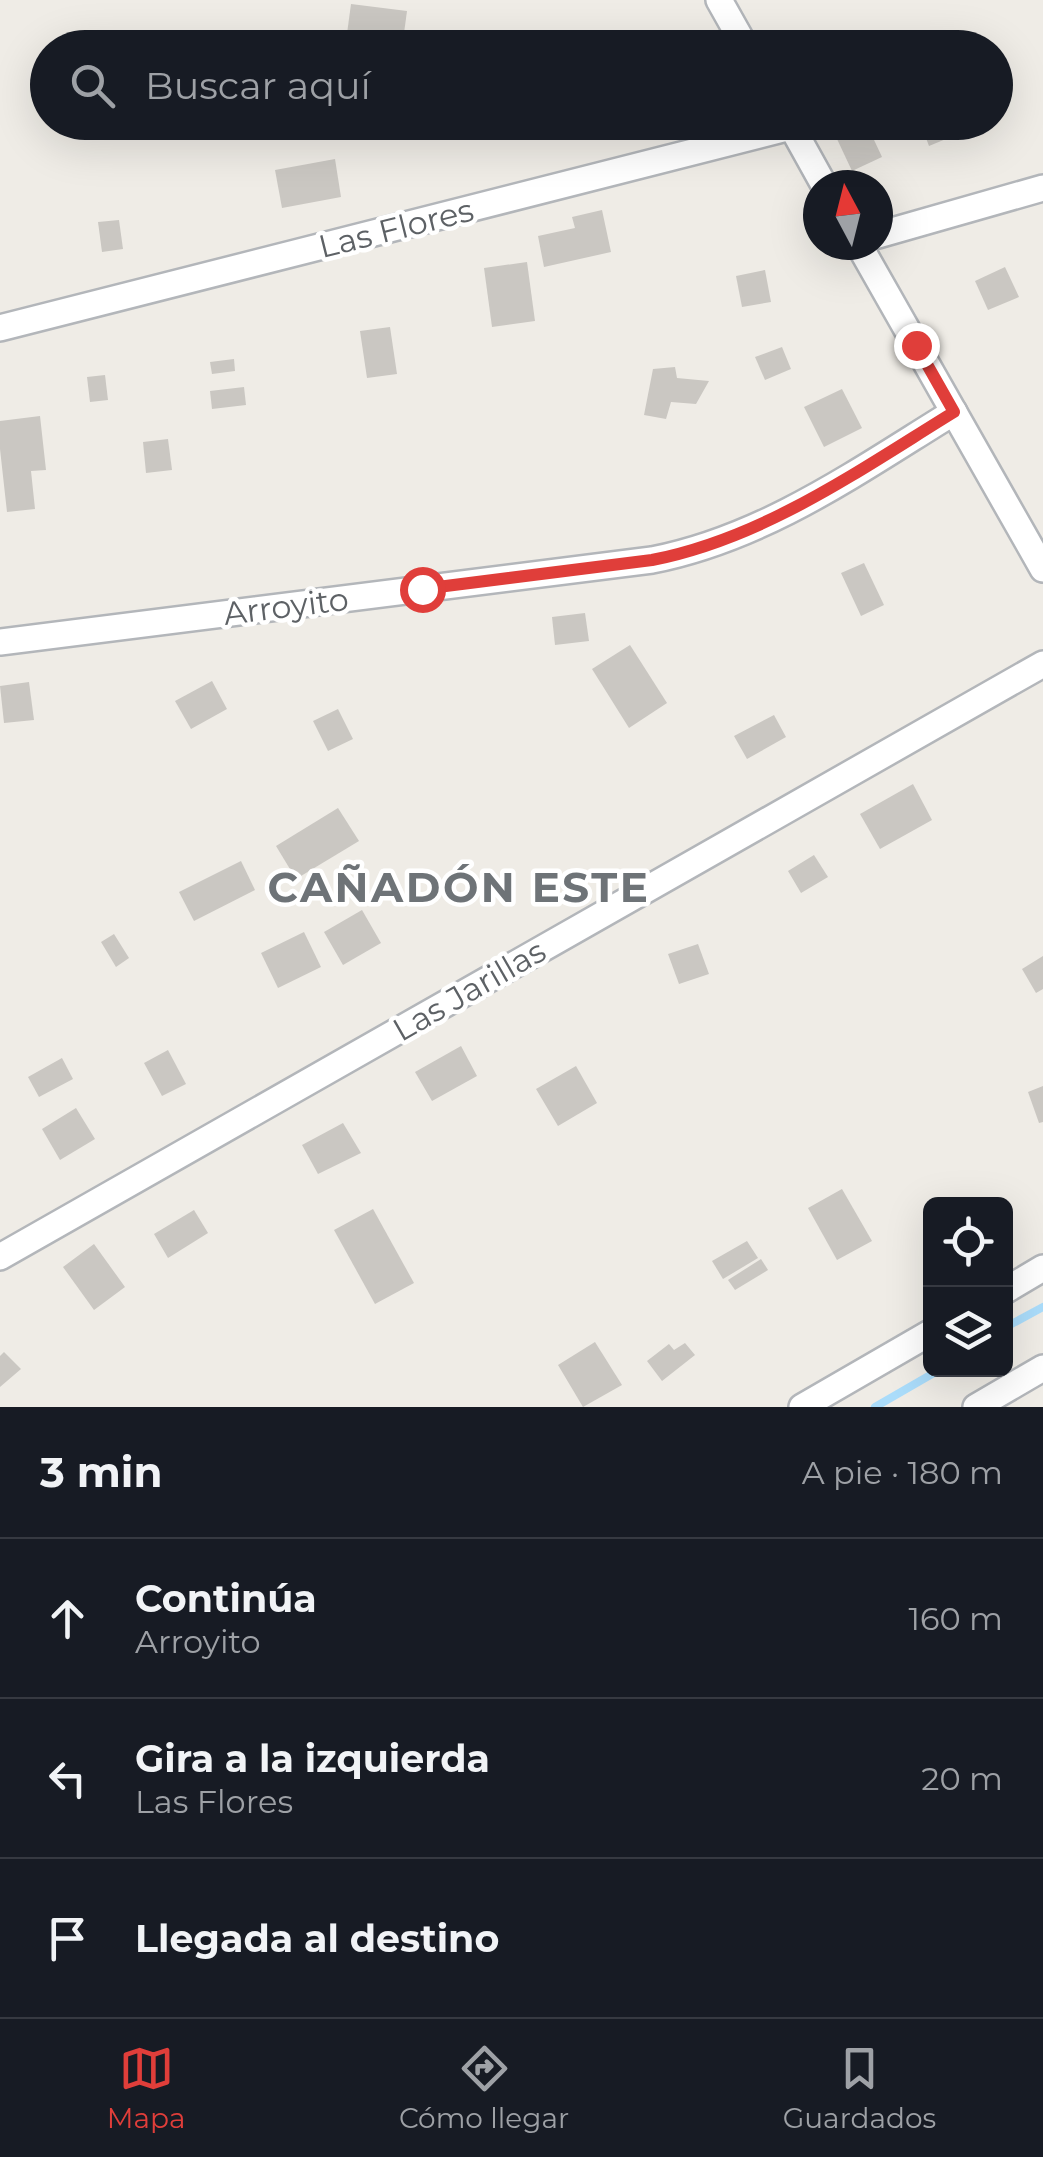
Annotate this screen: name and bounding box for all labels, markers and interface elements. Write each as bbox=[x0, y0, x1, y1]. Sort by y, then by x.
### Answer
search box bbox=[30, 30, 1013, 140]
icon: search bbox=[65, 58, 120, 113]
text: Buscar aquí bbox=[145, 62, 371, 109]
north arrow bbox=[803, 170, 893, 260]
street label: Las Flores bbox=[315, 190, 477, 266]
route end bbox=[894, 323, 940, 369]
route start bbox=[400, 567, 446, 613]
street label: Arroyito bbox=[221, 579, 351, 633]
district label: CAÑADÓN ESTE bbox=[268, 861, 650, 913]
street label: Las Jarillas bbox=[386, 931, 552, 1049]
map controls bbox=[923, 1197, 1013, 1377]
button: locate bbox=[923, 1197, 1013, 1287]
button: layers bbox=[923, 1287, 1013, 1377]
text: 3 min bbox=[40, 1446, 162, 1498]
text: A pie · 180 m bbox=[802, 1453, 1003, 1492]
text: Continúa bbox=[135, 1575, 317, 1622]
icon: ahead bbox=[40, 1591, 95, 1646]
text: 160 m bbox=[908, 1599, 1003, 1638]
text: Arroyito bbox=[135, 1622, 261, 1661]
text: Gira a la izquierda bbox=[135, 1735, 490, 1782]
icon: left bbox=[40, 1751, 95, 1806]
text: 20 m bbox=[921, 1759, 1003, 1798]
text: Las Flores bbox=[135, 1782, 293, 1821]
icon: arrive bbox=[40, 1911, 95, 1966]
text: Llegada al destino bbox=[135, 1915, 499, 1962]
tab: Mapa bbox=[107, 2041, 185, 2135]
tab: Cómo llegar bbox=[399, 2041, 569, 2135]
tab: Guardados bbox=[783, 2041, 936, 2135]

